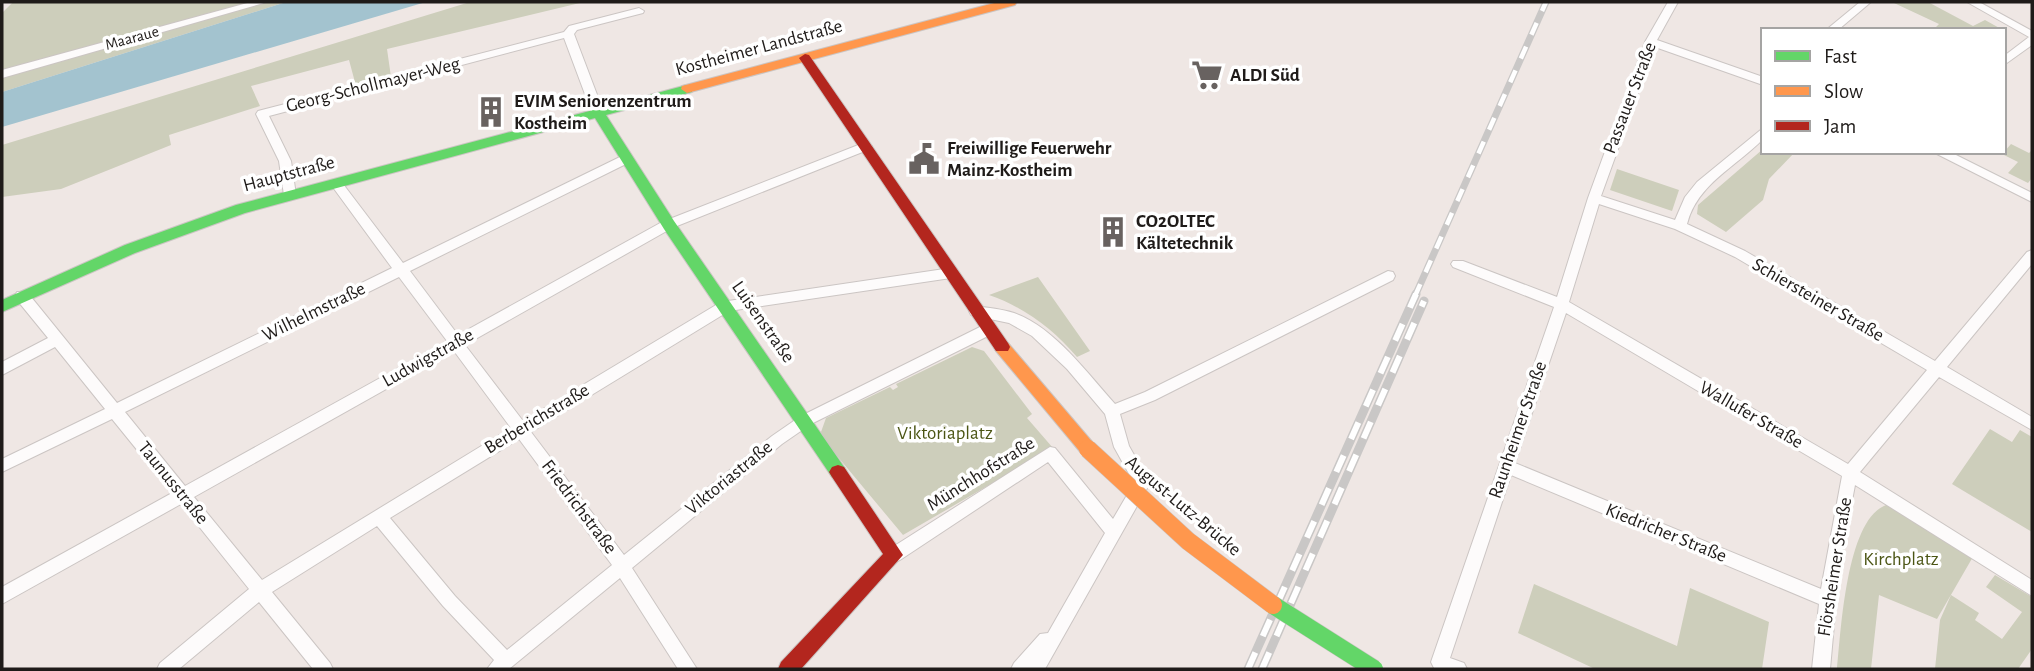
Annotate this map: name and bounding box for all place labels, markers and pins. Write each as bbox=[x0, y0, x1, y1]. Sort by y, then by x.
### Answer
supermarket icon: ALDI Süd bbox=[1190, 58, 1224, 92]
place label: ALDI Süd bbox=[1230, 66, 1300, 85]
place label: EVIM Seniorenzentrum Kostheim bbox=[514, 92, 692, 133]
building icon: EVIM Seniorenzentrum Kostheim bbox=[474, 95, 508, 129]
place label: Freiwillige Feuerwehr Mainz-Kostheim bbox=[947, 139, 1112, 180]
public building icon: Freiwillige Feuerwehr Mainz-Kostheim bbox=[907, 142, 941, 176]
place label: CO2OLTEC Kältetechnik bbox=[1136, 212, 1234, 253]
building icon: CO2OLTEC Kältetechnik bbox=[1096, 215, 1130, 249]

